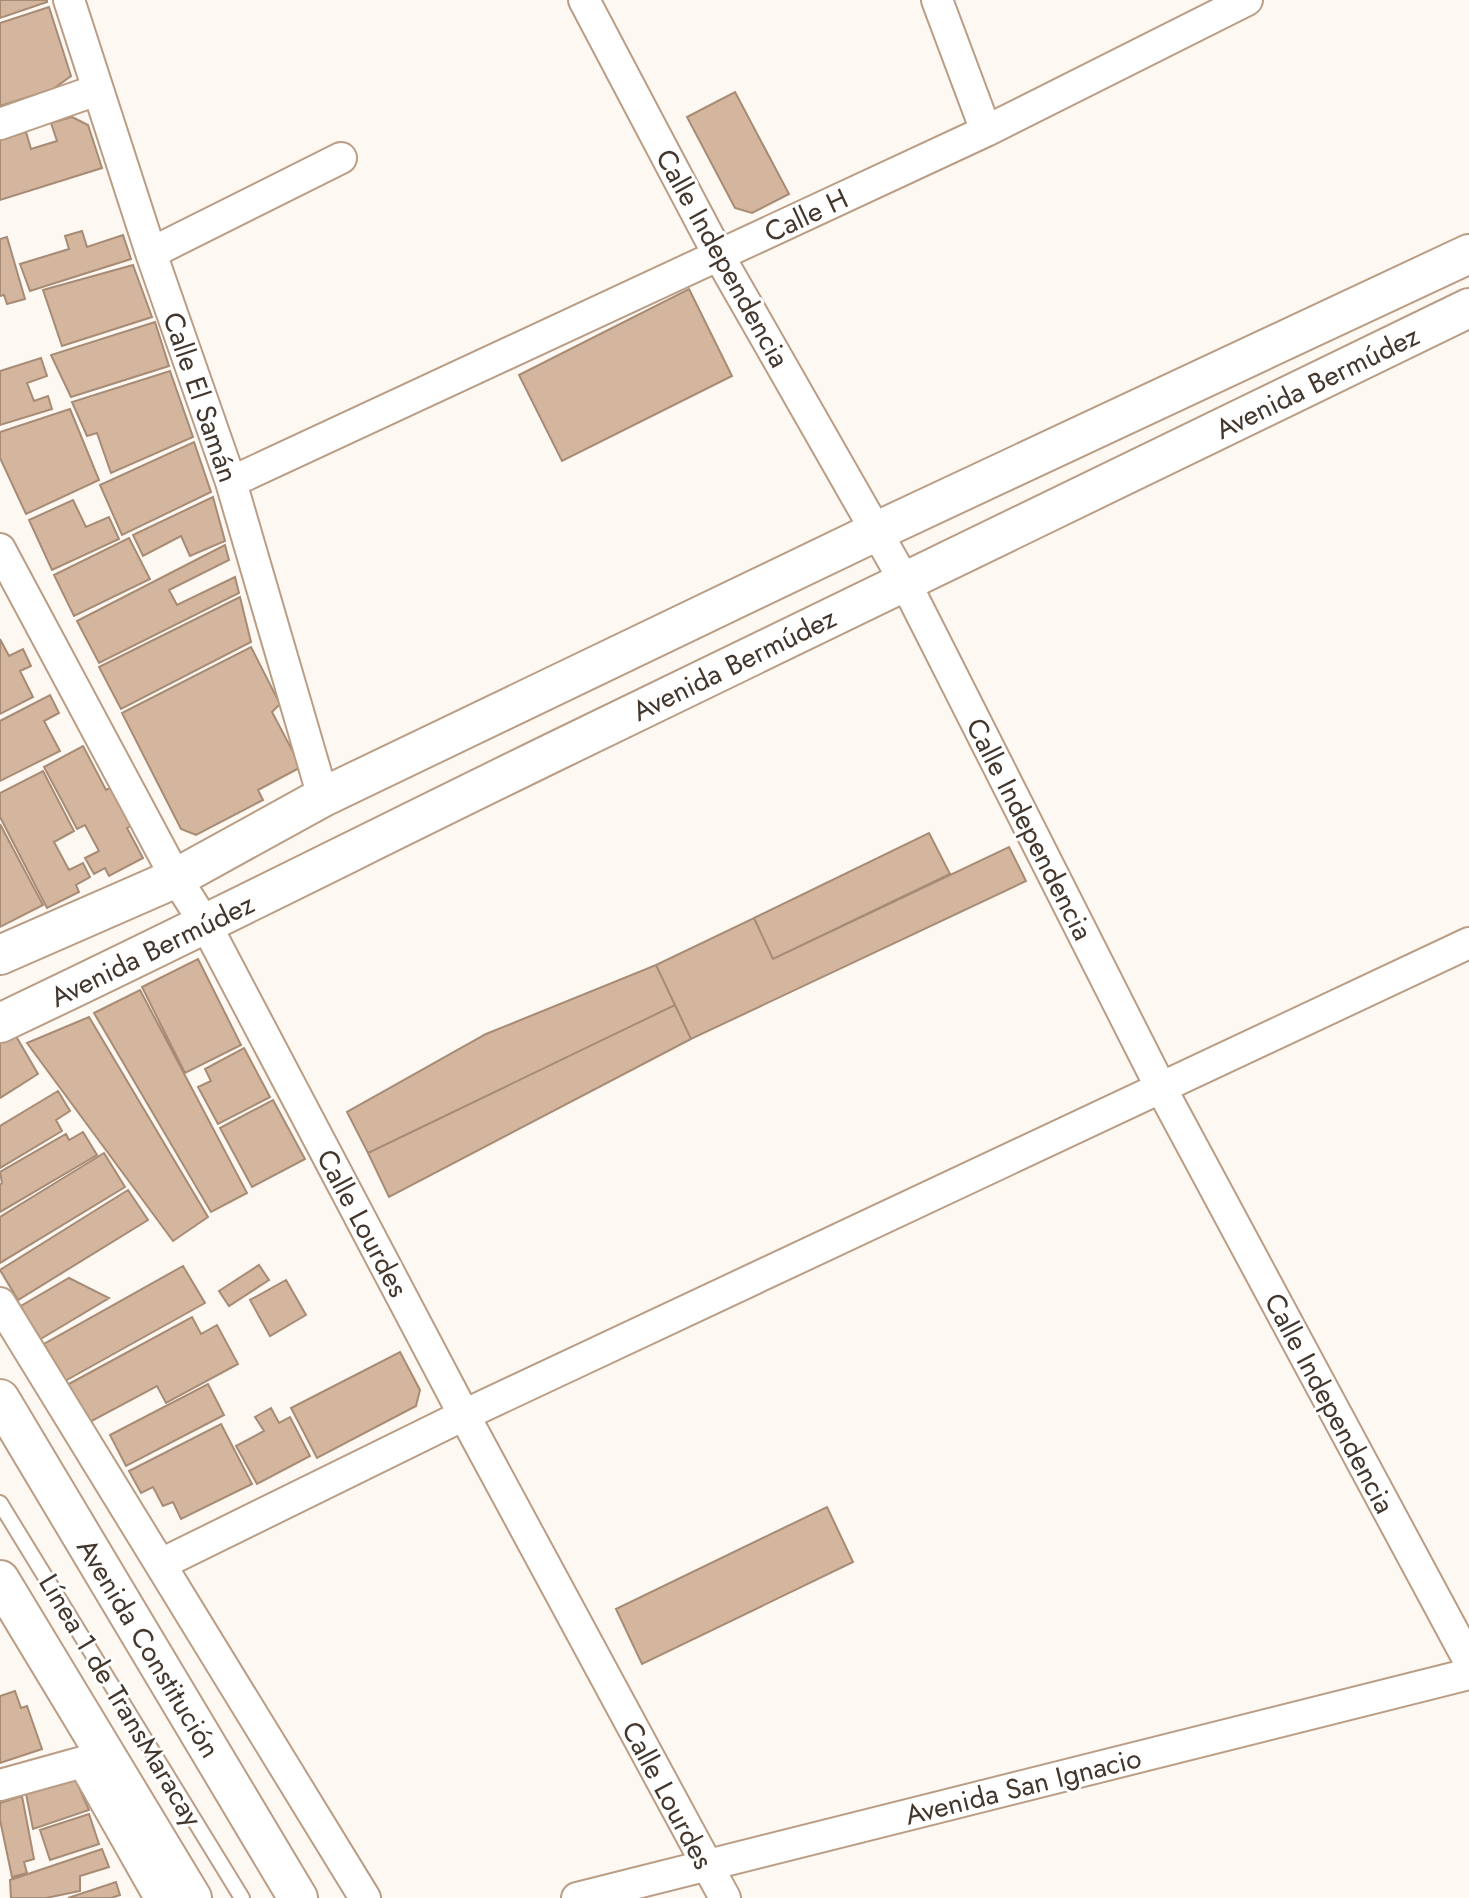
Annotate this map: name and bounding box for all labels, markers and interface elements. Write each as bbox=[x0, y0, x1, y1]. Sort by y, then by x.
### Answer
street label: Calle Independencia bbox=[645, 141, 800, 375]
street label: Calle H bbox=[758, 178, 855, 253]
street label: Calle El Samán bbox=[152, 307, 249, 488]
street label: Avenida Bermúdez bbox=[1208, 315, 1426, 450]
street label: Avenida Bermúdez bbox=[625, 597, 843, 732]
street label: Calle Independencia bbox=[956, 711, 1103, 948]
street label: Avenida Bermúdez bbox=[43, 883, 261, 1018]
street label: Calle Lourdes bbox=[306, 1142, 419, 1304]
street label: Calle Independencia bbox=[1254, 1286, 1405, 1521]
street label: Avenida Constitución bbox=[67, 1531, 230, 1766]
street label: Línea 1 de TransMaracay bbox=[29, 1566, 213, 1835]
street label: Calle Lourdes bbox=[611, 1714, 724, 1876]
street label: Avenida San Ignacio bbox=[901, 1737, 1146, 1836]

